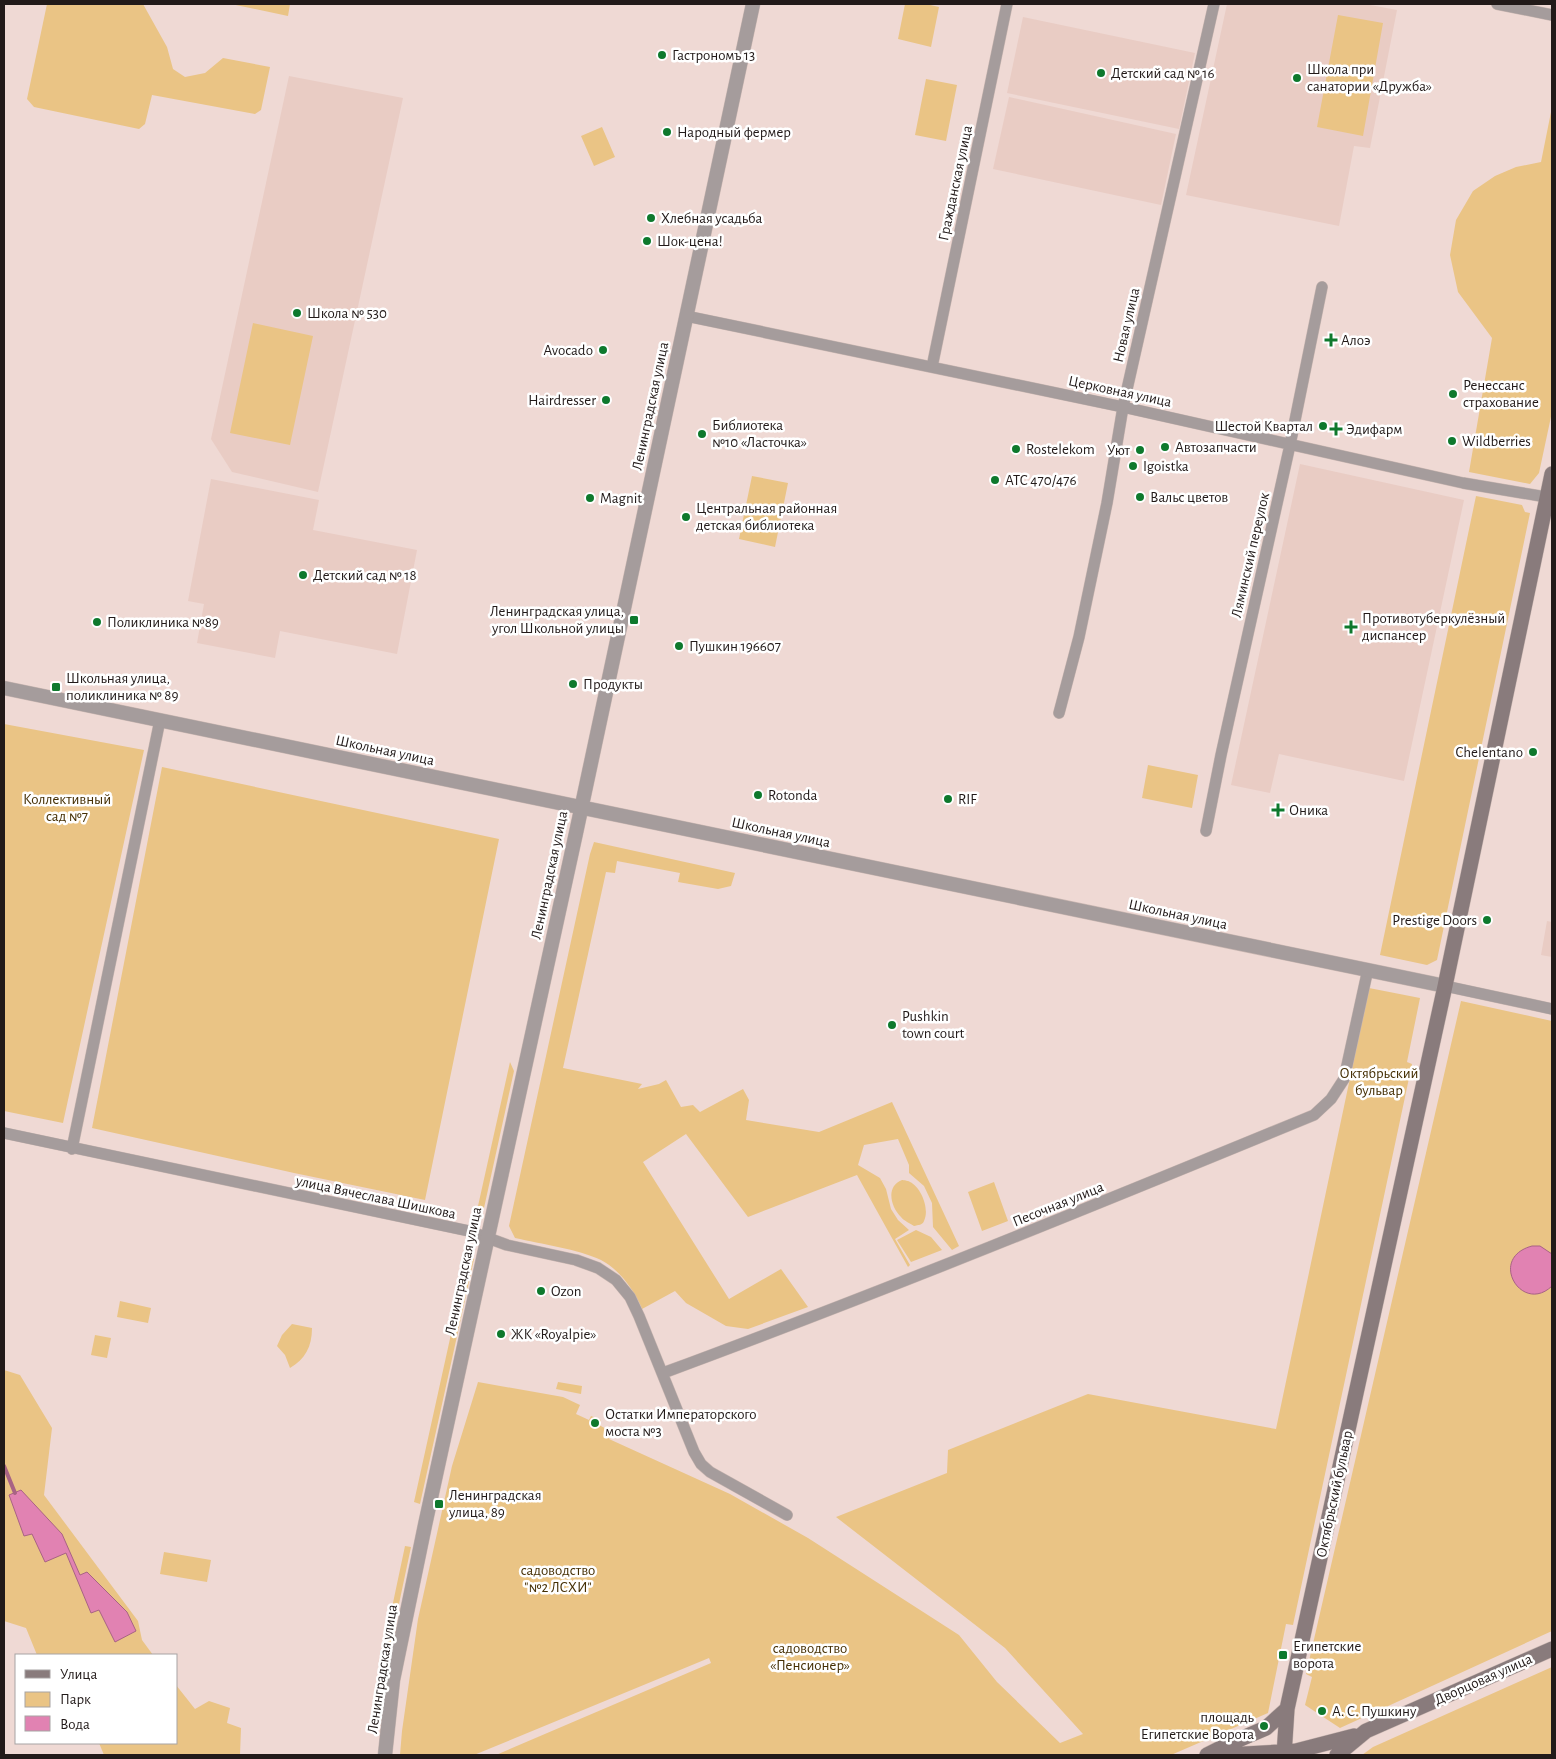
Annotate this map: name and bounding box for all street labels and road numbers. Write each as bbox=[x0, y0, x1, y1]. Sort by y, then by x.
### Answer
street label: Гражданская улица bbox=[936, 124, 975, 242]
street label: Новая улица bbox=[1111, 286, 1142, 364]
street label: Ленинградская улица bbox=[630, 341, 671, 472]
street label: Церковная улица bbox=[1067, 373, 1173, 410]
street label: Ляминский переулок bbox=[1229, 491, 1272, 619]
street label: Школьная улица bbox=[334, 733, 436, 768]
street label: Ленинградская улица bbox=[529, 810, 570, 941]
street label: Школьная улица bbox=[730, 815, 832, 850]
street label: Школьная улица bbox=[1127, 897, 1229, 932]
street label: улица Вячеслава Шишкова bbox=[294, 1173, 457, 1222]
street label: Песочная улица bbox=[1011, 1179, 1106, 1230]
street label: Ленинградская улица bbox=[443, 1206, 484, 1337]
street label: Октябрьский бульвар bbox=[1314, 1429, 1355, 1559]
street label: Ленинградская улица bbox=[365, 1603, 400, 1735]
street label: Дворцовая улица bbox=[1432, 1651, 1534, 1708]

